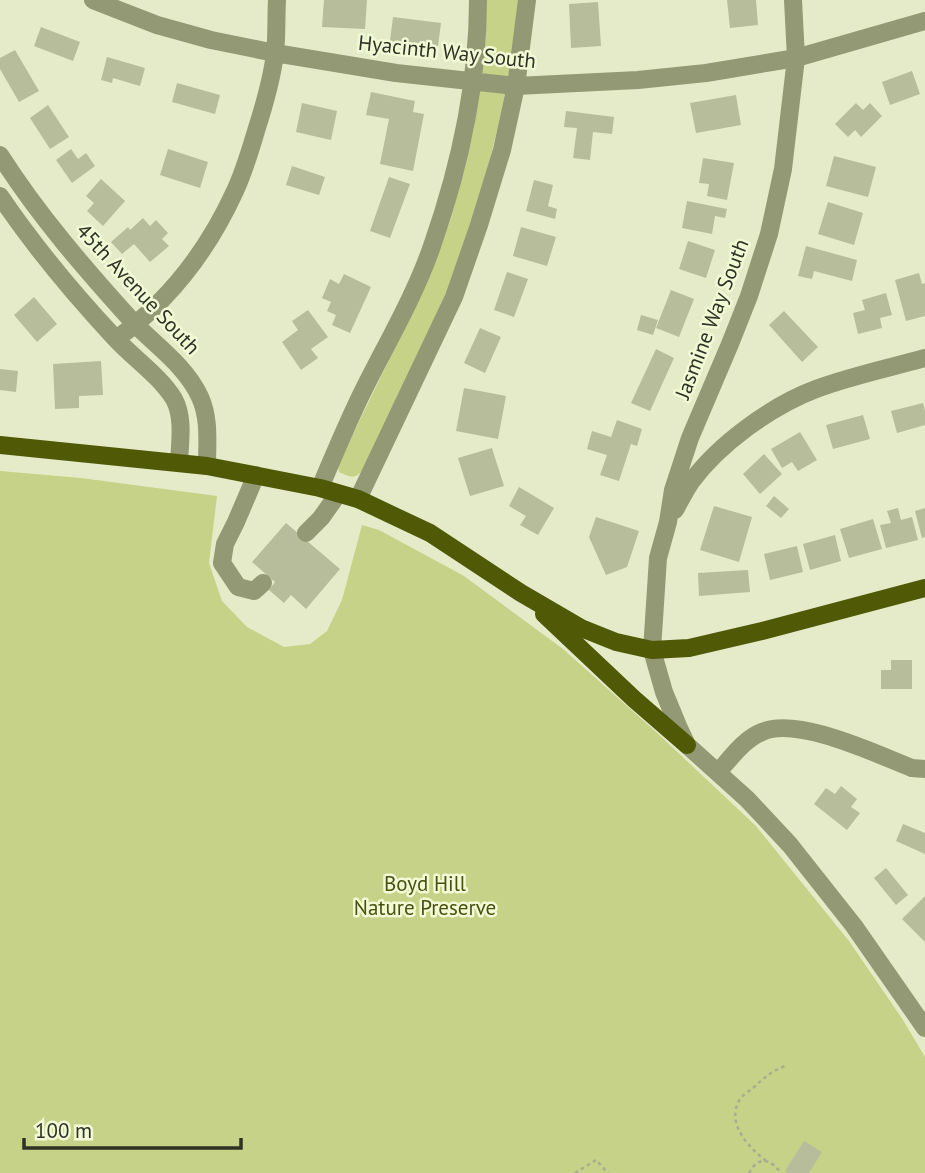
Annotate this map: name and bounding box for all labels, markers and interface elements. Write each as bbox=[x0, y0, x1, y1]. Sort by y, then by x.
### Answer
street label: Hyacinth Way South bbox=[357, 29, 537, 74]
street label: 45th Avenue South bbox=[71, 217, 206, 360]
street label: Jasmine Way South bbox=[668, 235, 754, 404]
park label: Boyd Hill Nature Preserve bbox=[354, 870, 496, 921]
scale bar bbox=[24, 1106, 242, 1150]
text: 100 m bbox=[35, 1117, 92, 1144]

